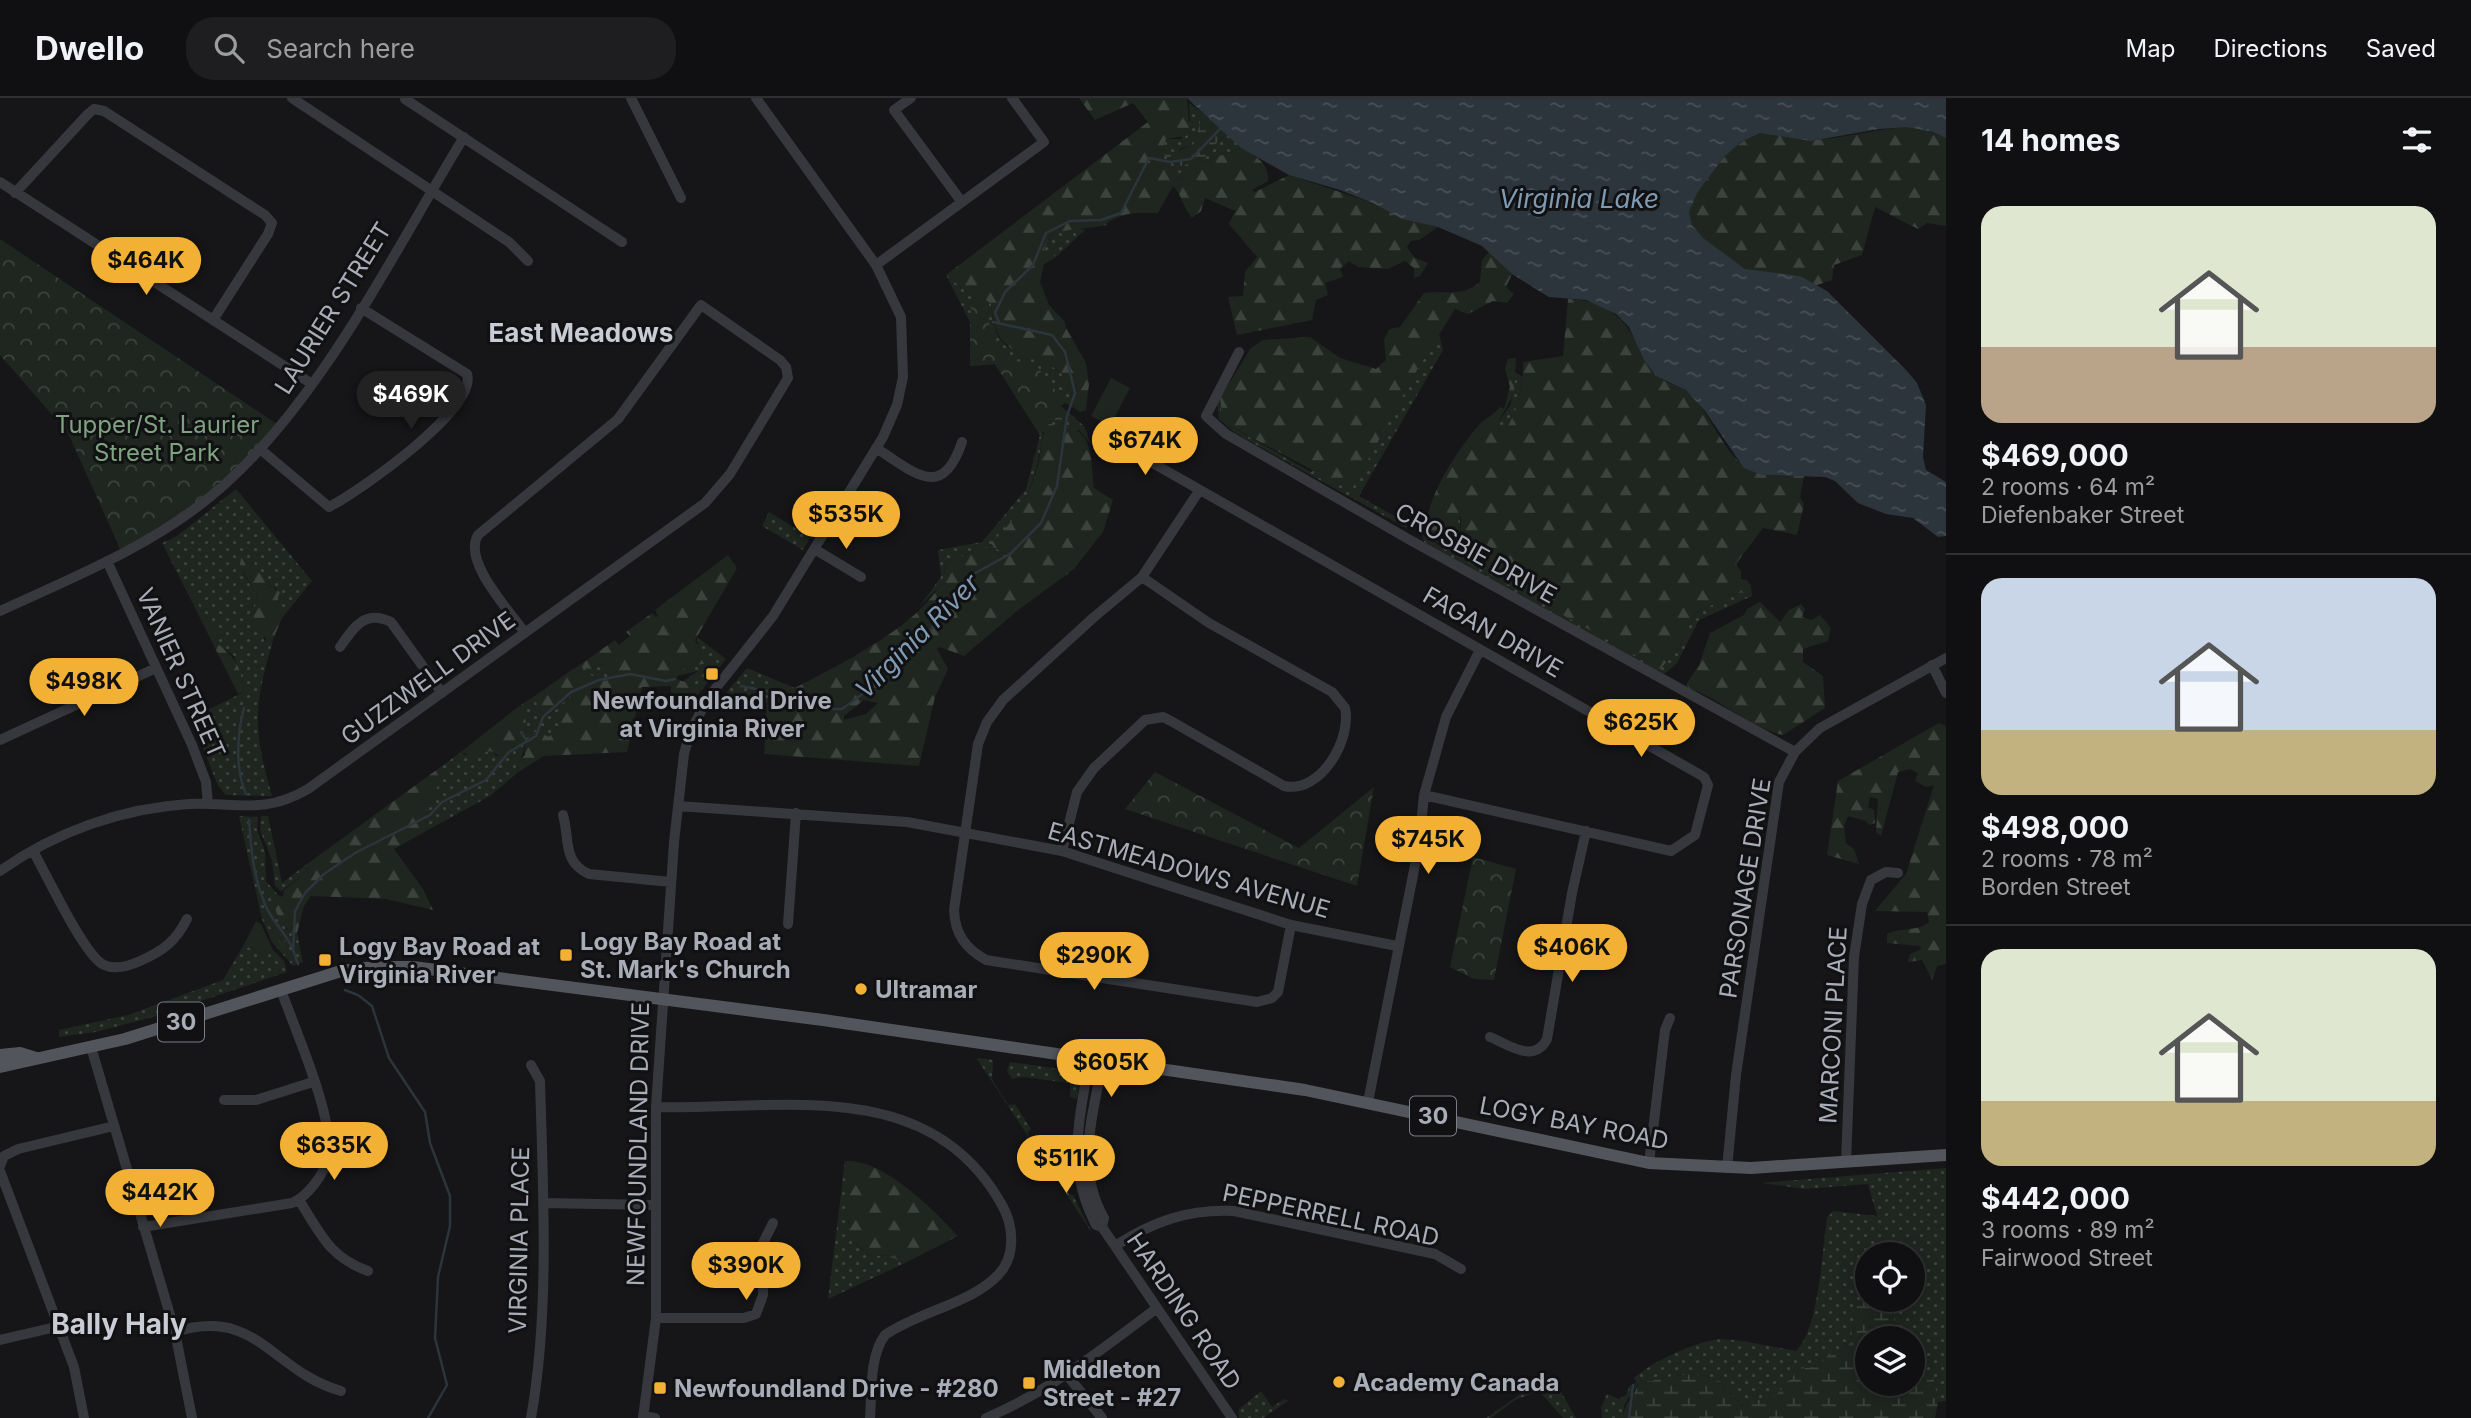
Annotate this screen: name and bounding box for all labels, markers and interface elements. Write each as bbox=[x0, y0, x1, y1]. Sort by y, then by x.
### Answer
search box bbox=[186, 17, 676, 80]
text: Dwello bbox=[35, 28, 144, 68]
icon: search bbox=[210, 29, 248, 67]
text: Search here bbox=[266, 33, 415, 64]
text: Map bbox=[2126, 34, 2175, 63]
text: Directions bbox=[2213, 34, 2328, 63]
text: Saved bbox=[2366, 34, 2436, 63]
icon: filters bbox=[2398, 121, 2436, 159]
text: 14 homes bbox=[1981, 122, 2120, 158]
water label: Virginia Lake bbox=[1499, 183, 1659, 214]
street label: LAURIER STREET bbox=[269, 217, 397, 399]
pin: $464K bbox=[97, 238, 195, 297]
text: $464K bbox=[107, 246, 185, 274]
icon: home bbox=[2146, 252, 2272, 378]
district label: East Meadows bbox=[489, 317, 673, 348]
pin: $469K bbox=[362, 372, 460, 431]
text: $469K bbox=[372, 380, 450, 408]
park label: Tupper/St. Laurier Street Park bbox=[55, 410, 259, 467]
pin: $674K bbox=[1096, 418, 1194, 477]
text: $674K bbox=[1108, 426, 1182, 454]
text: $469,000 bbox=[1981, 437, 2129, 473]
text: 2 rooms · 64 m² bbox=[1981, 473, 2155, 501]
pin: $535K bbox=[797, 491, 895, 551]
street label: CROSBIE DRIVE bbox=[1390, 497, 1562, 609]
text: $535K bbox=[808, 500, 884, 528]
text: Diefenbaker Street bbox=[1981, 501, 2184, 529]
water label: Virginia River bbox=[848, 567, 986, 705]
street label: FAGAN DRIVE bbox=[1418, 580, 1568, 684]
street label: VANIER STREET bbox=[130, 583, 232, 763]
street label: GUZZWELL DRIVE bbox=[335, 605, 521, 751]
icon: home bbox=[2146, 624, 2272, 750]
pin: $498K bbox=[35, 658, 133, 718]
marker: Newfoundland Drive at Virginia River bbox=[704, 666, 720, 682]
text: $498K bbox=[45, 667, 123, 695]
place label: Newfoundland Drive at Virginia River bbox=[592, 686, 832, 743]
pin: $625K bbox=[1592, 700, 1690, 759]
text: $625K bbox=[1603, 708, 1679, 736]
street label: PARSONAGE DRIVE bbox=[1713, 776, 1777, 1000]
text: $498,000 bbox=[1981, 809, 2129, 845]
street label: EASTMEADOWS AVENUE bbox=[1045, 816, 1333, 924]
pin: $745K bbox=[1379, 816, 1477, 876]
text: $745K bbox=[1391, 825, 1465, 853]
text: 2 rooms · 78 m² bbox=[1981, 845, 2153, 873]
text: Borden Street bbox=[1981, 873, 2131, 901]
pin: $406K bbox=[1523, 924, 1621, 984]
street label: MARCONI PLACE bbox=[1813, 926, 1853, 1124]
place label: Logy Bay Road at St. Mark's Church bbox=[580, 927, 791, 984]
place label: Logy Bay Road at Virginia River bbox=[339, 932, 540, 989]
pin: $290K bbox=[1045, 932, 1143, 992]
text: $406K bbox=[1533, 933, 1611, 961]
text: $290K bbox=[1056, 941, 1132, 969]
marker: Logy Bay Road at St. Mark's Church bbox=[558, 947, 574, 963]
marker: Logy Bay Road at Virginia River bbox=[317, 952, 333, 968]
place label: Ultramar bbox=[875, 975, 977, 1004]
marker: Ultramar bbox=[853, 981, 869, 997]
icon: home bbox=[2146, 995, 2272, 1121]
road number: 30 bbox=[158, 1002, 204, 1042]
street label: NEWFOUNDLAND DRIVE bbox=[621, 1002, 655, 1286]
pin: $605K bbox=[1062, 1040, 1160, 1099]
text: $605K bbox=[1073, 1048, 1149, 1076]
street label: LOGY BAY ROAD bbox=[1477, 1090, 1671, 1156]
road number: 30 bbox=[1410, 1096, 1456, 1135]
pin: $635K bbox=[285, 1122, 383, 1182]
text: $635K bbox=[296, 1131, 372, 1159]
pin: $511K bbox=[1017, 1136, 1115, 1195]
text: $511K bbox=[1033, 1144, 1099, 1172]
street label: VIRGINIA PLACE bbox=[503, 1146, 535, 1334]
pin: $442K bbox=[111, 1170, 209, 1229]
text: $442K bbox=[121, 1178, 199, 1206]
street label: PEPPERRELL ROAD bbox=[1220, 1178, 1442, 1252]
text: $442,000 bbox=[1981, 1180, 2130, 1216]
text: 3 rooms · 89 m² bbox=[1981, 1216, 2155, 1244]
street label: HARDING ROAD bbox=[1121, 1227, 1247, 1395]
pin: $390K bbox=[697, 1242, 795, 1302]
map controls bbox=[1855, 1242, 1925, 1396]
button: locate bbox=[1855, 1242, 1925, 1312]
text: Fairwood Street bbox=[1981, 1244, 2153, 1272]
text: $390K bbox=[708, 1251, 784, 1279]
district label: Bally Haly bbox=[51, 1307, 187, 1341]
button: layers bbox=[1855, 1326, 1925, 1396]
place label: Middleton Street - #27 bbox=[1043, 1355, 1181, 1412]
place label: Academy Canada bbox=[1353, 1368, 1559, 1397]
place label: Newfoundland Drive - #280 bbox=[674, 1374, 999, 1403]
marker: Academy Canada bbox=[1331, 1374, 1347, 1390]
marker: Middleton Street - #27 bbox=[1021, 1375, 1037, 1391]
marker: Newfoundland Drive - #280 bbox=[652, 1380, 668, 1396]

